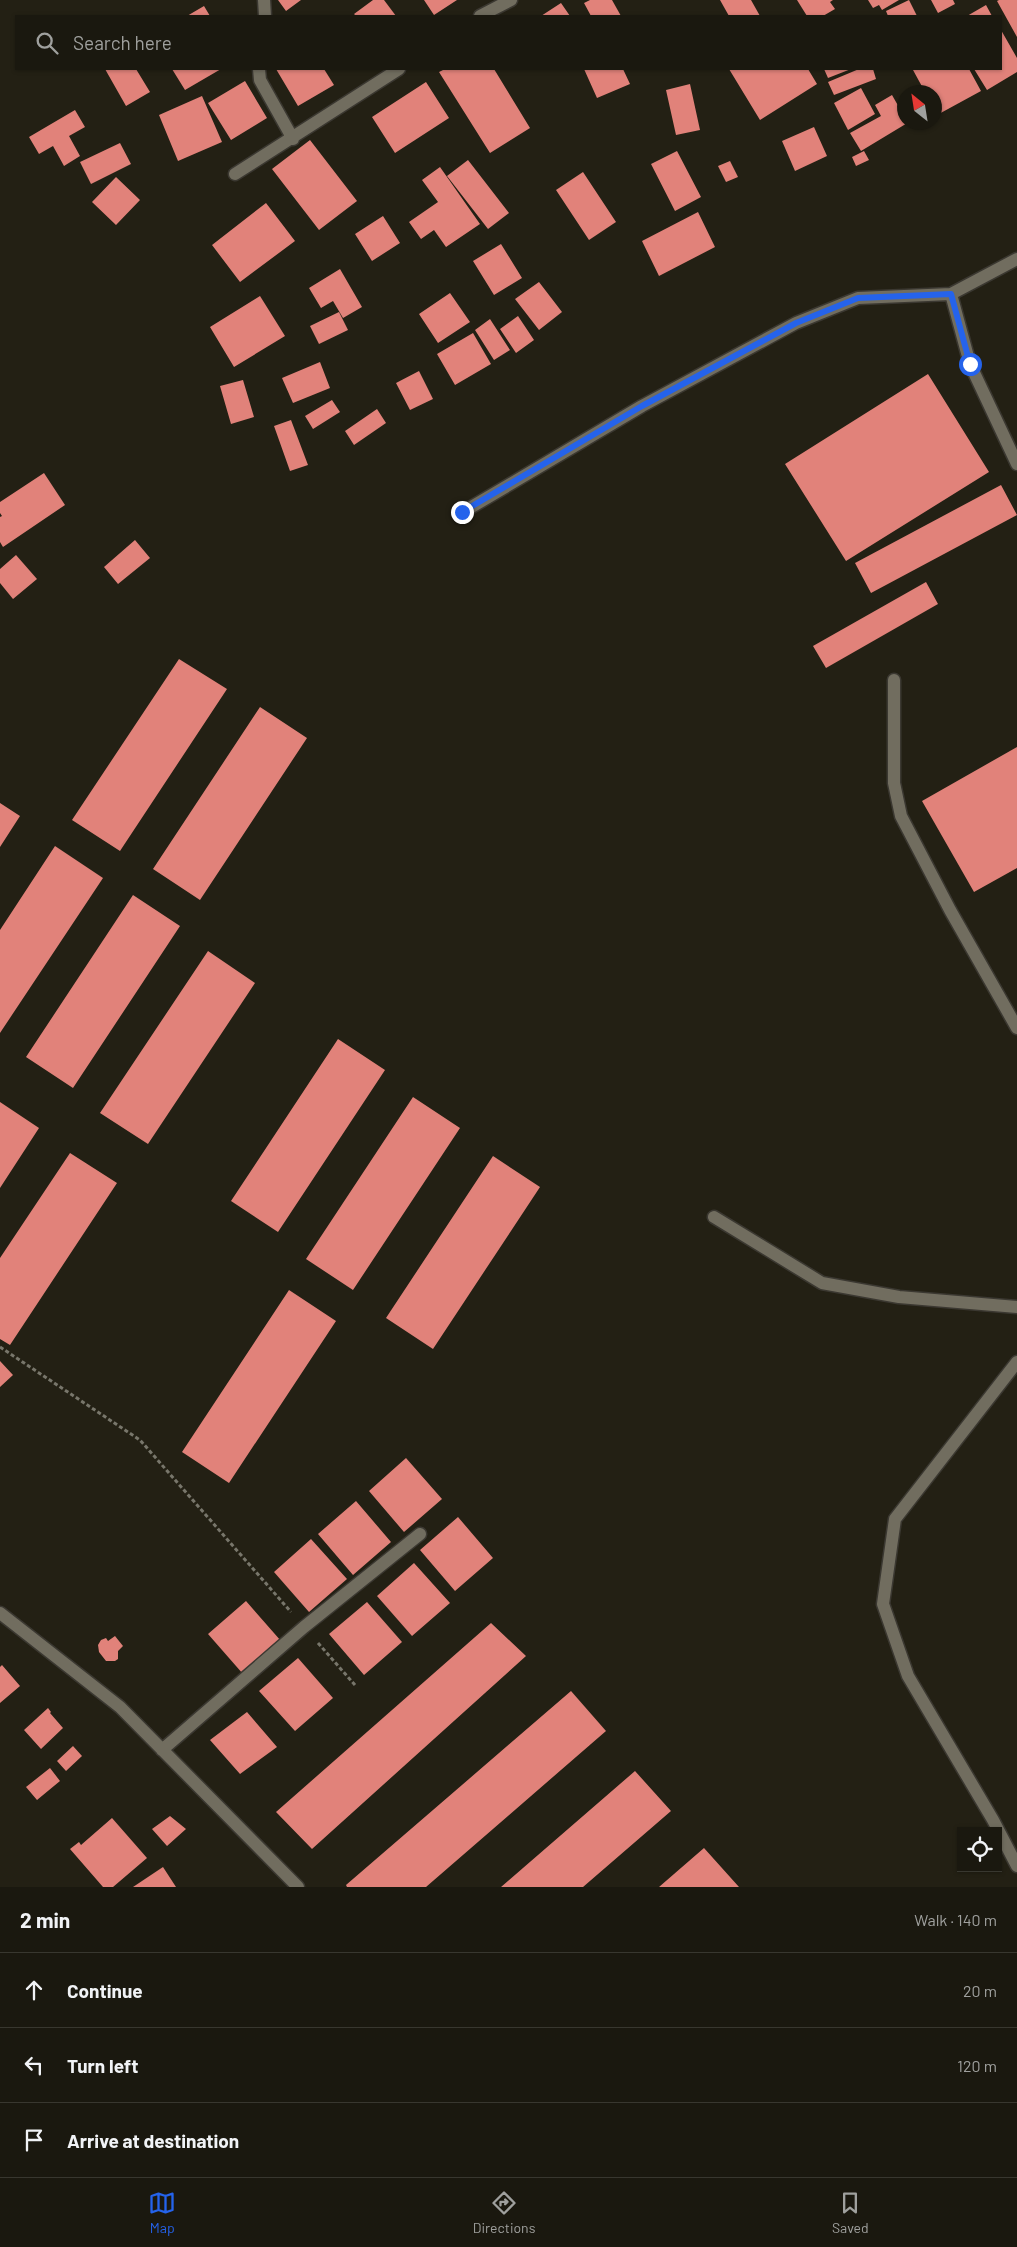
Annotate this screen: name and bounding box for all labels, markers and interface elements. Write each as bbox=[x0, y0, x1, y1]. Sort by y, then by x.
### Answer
search box bbox=[15, 15, 1002, 70]
icon: search bbox=[33, 29, 61, 57]
text: Search here bbox=[73, 31, 172, 54]
north arrow bbox=[897, 85, 942, 130]
route start bbox=[959, 353, 982, 376]
route end bbox=[451, 501, 474, 524]
map controls bbox=[957, 1827, 1002, 1872]
button: locate bbox=[957, 1827, 1002, 1872]
text: 2 min bbox=[20, 1907, 70, 1932]
text: Walk · 140 m bbox=[914, 1910, 997, 1929]
icon: ahead bbox=[20, 1976, 48, 2004]
text: Continue bbox=[67, 1979, 143, 2002]
text: 20 m bbox=[963, 1981, 997, 2000]
icon: left bbox=[20, 2051, 48, 2079]
text: Turn left bbox=[67, 2054, 138, 2077]
text: 120 m bbox=[957, 2056, 997, 2075]
icon: arrive bbox=[20, 2126, 48, 2154]
text: Arrive at destination bbox=[67, 2129, 239, 2152]
tab: Map bbox=[148, 2189, 176, 2236]
tab: Directions bbox=[473, 2189, 535, 2236]
tab: Saved bbox=[832, 2189, 869, 2236]

